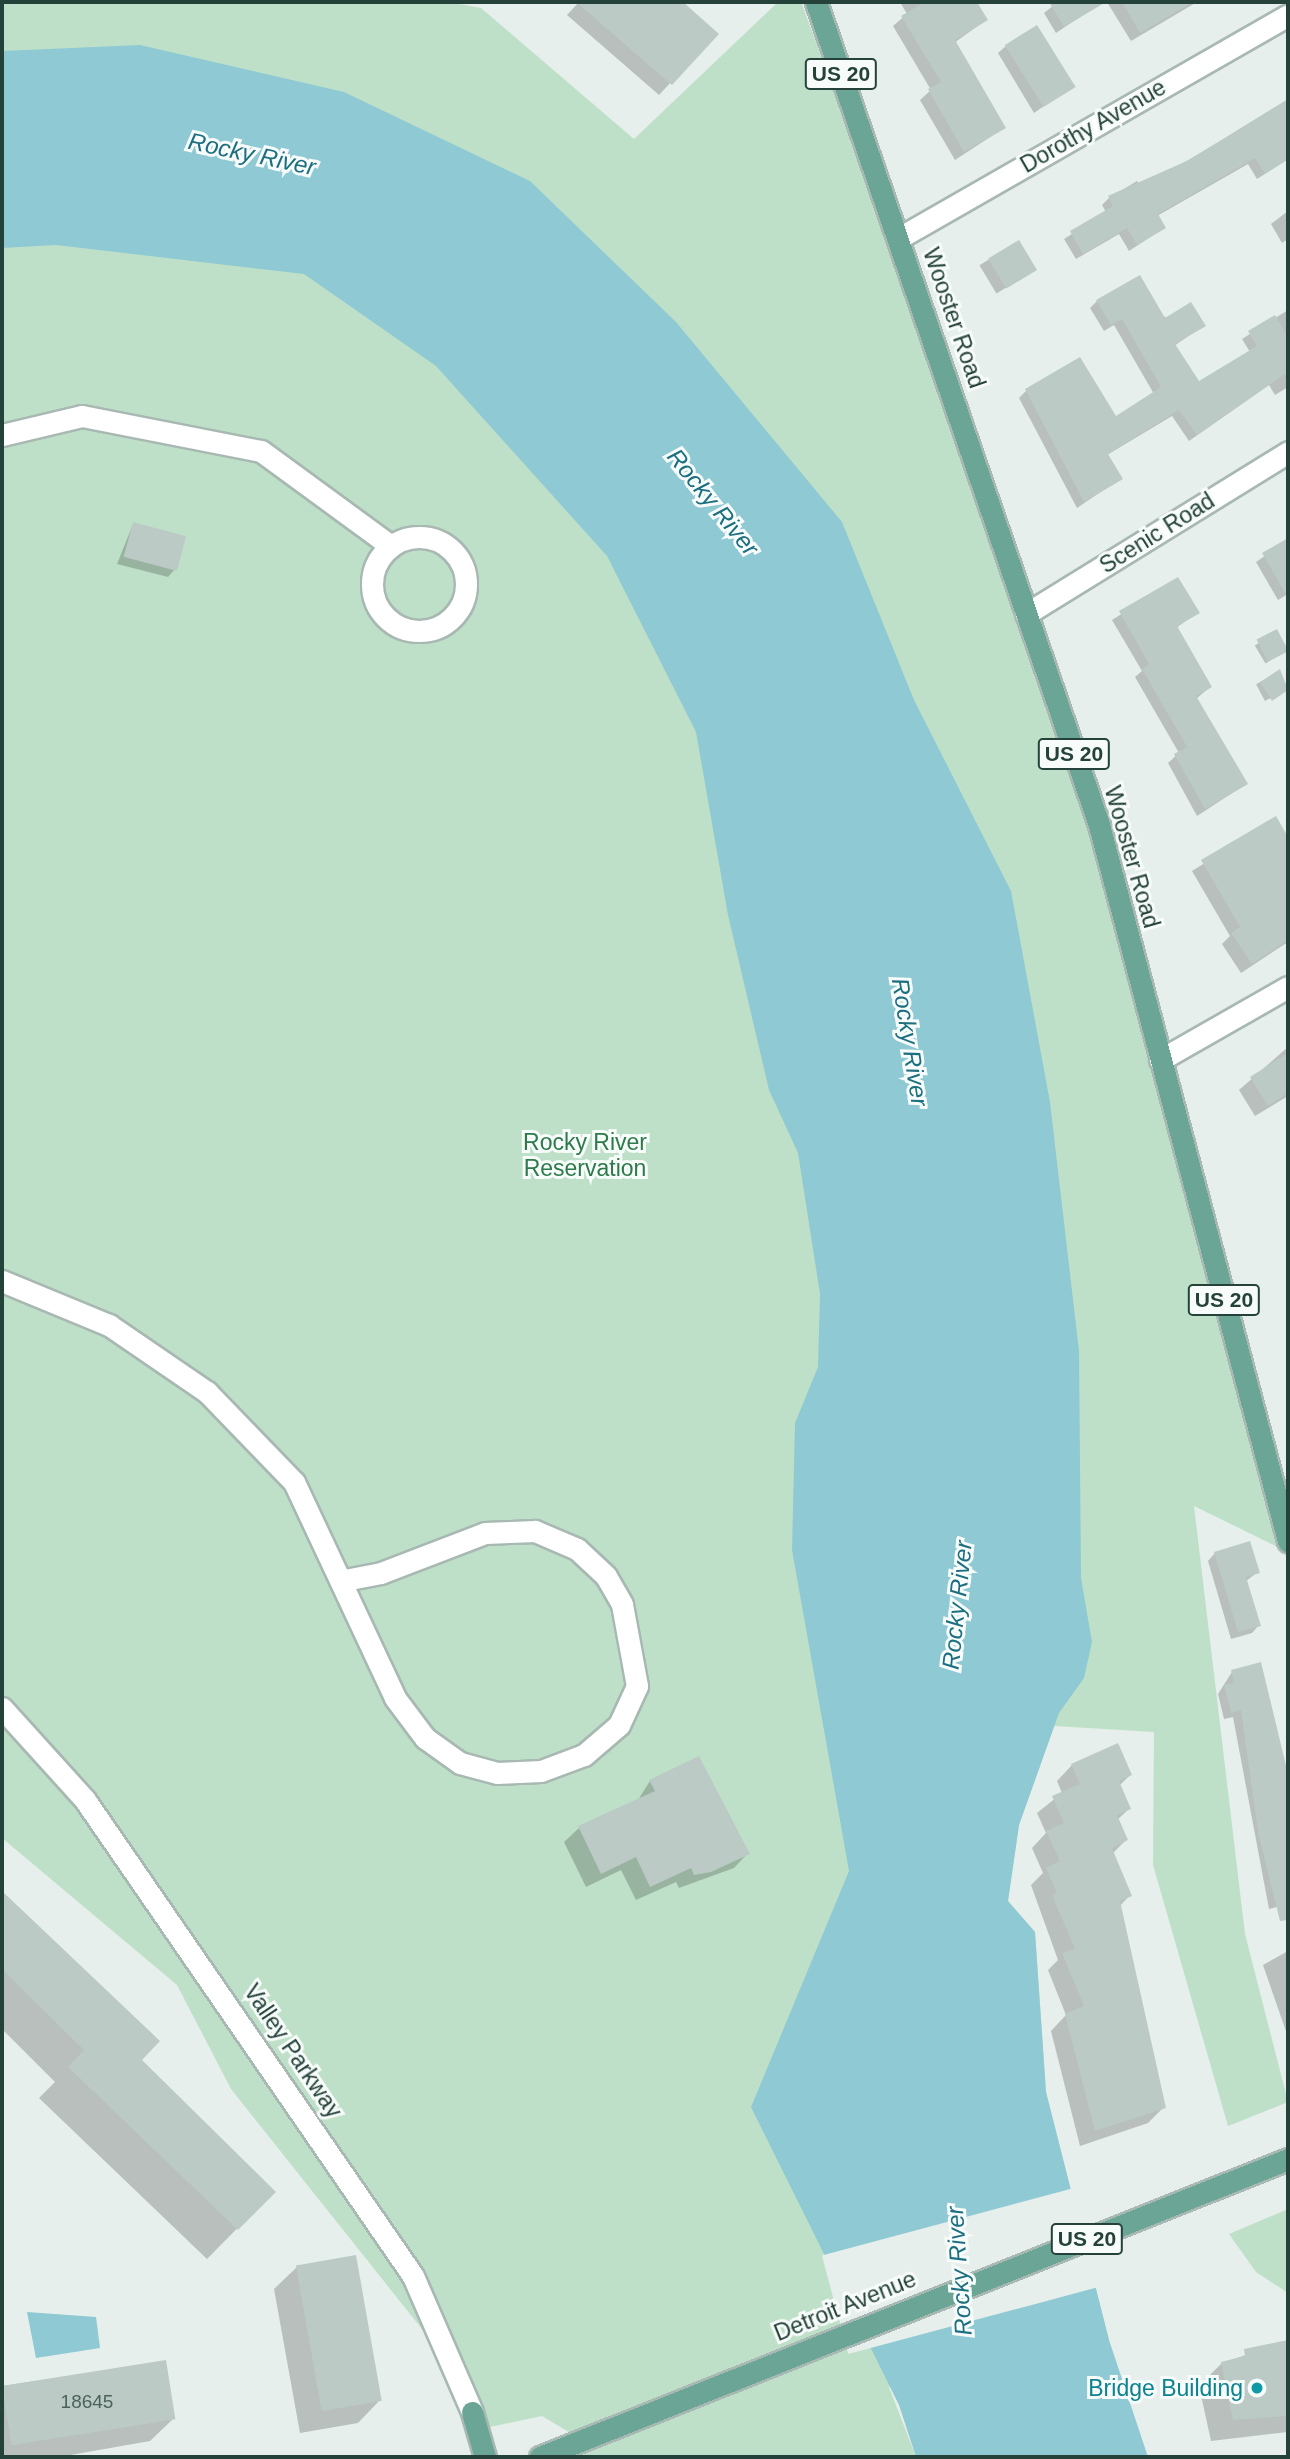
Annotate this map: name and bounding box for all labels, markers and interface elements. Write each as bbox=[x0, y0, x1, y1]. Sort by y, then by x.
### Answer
road number: US 20 bbox=[804, 56, 878, 92]
street label: Dorothy Avenue bbox=[1015, 73, 1171, 179]
water label: Rocky River bbox=[186, 126, 318, 182]
street label: Wooster Road bbox=[917, 244, 991, 392]
water label: Rocky River bbox=[661, 443, 765, 561]
street label: Scenic Road bbox=[1094, 487, 1220, 579]
road number: US 20 bbox=[1037, 736, 1111, 772]
street label: Wooster Road bbox=[1099, 783, 1165, 931]
water label: Rocky River bbox=[886, 976, 934, 1108]
park label: Rocky River Reservation bbox=[523, 1128, 647, 1182]
road number: US 20 bbox=[1187, 1282, 1261, 1318]
water label: Rocky River bbox=[936, 1539, 978, 1671]
street label: Valley Parkway bbox=[238, 1979, 348, 2123]
water label: Rocky River bbox=[940, 2205, 978, 2337]
road number: US 20 bbox=[1050, 2222, 1124, 2256]
street label: Detroit Avenue bbox=[769, 2265, 921, 2347]
place label: Bridge Building bbox=[1088, 2374, 1243, 2402]
marker: Bridge Building bbox=[1249, 2380, 1265, 2396]
house number: 18645 bbox=[61, 2391, 113, 2413]

